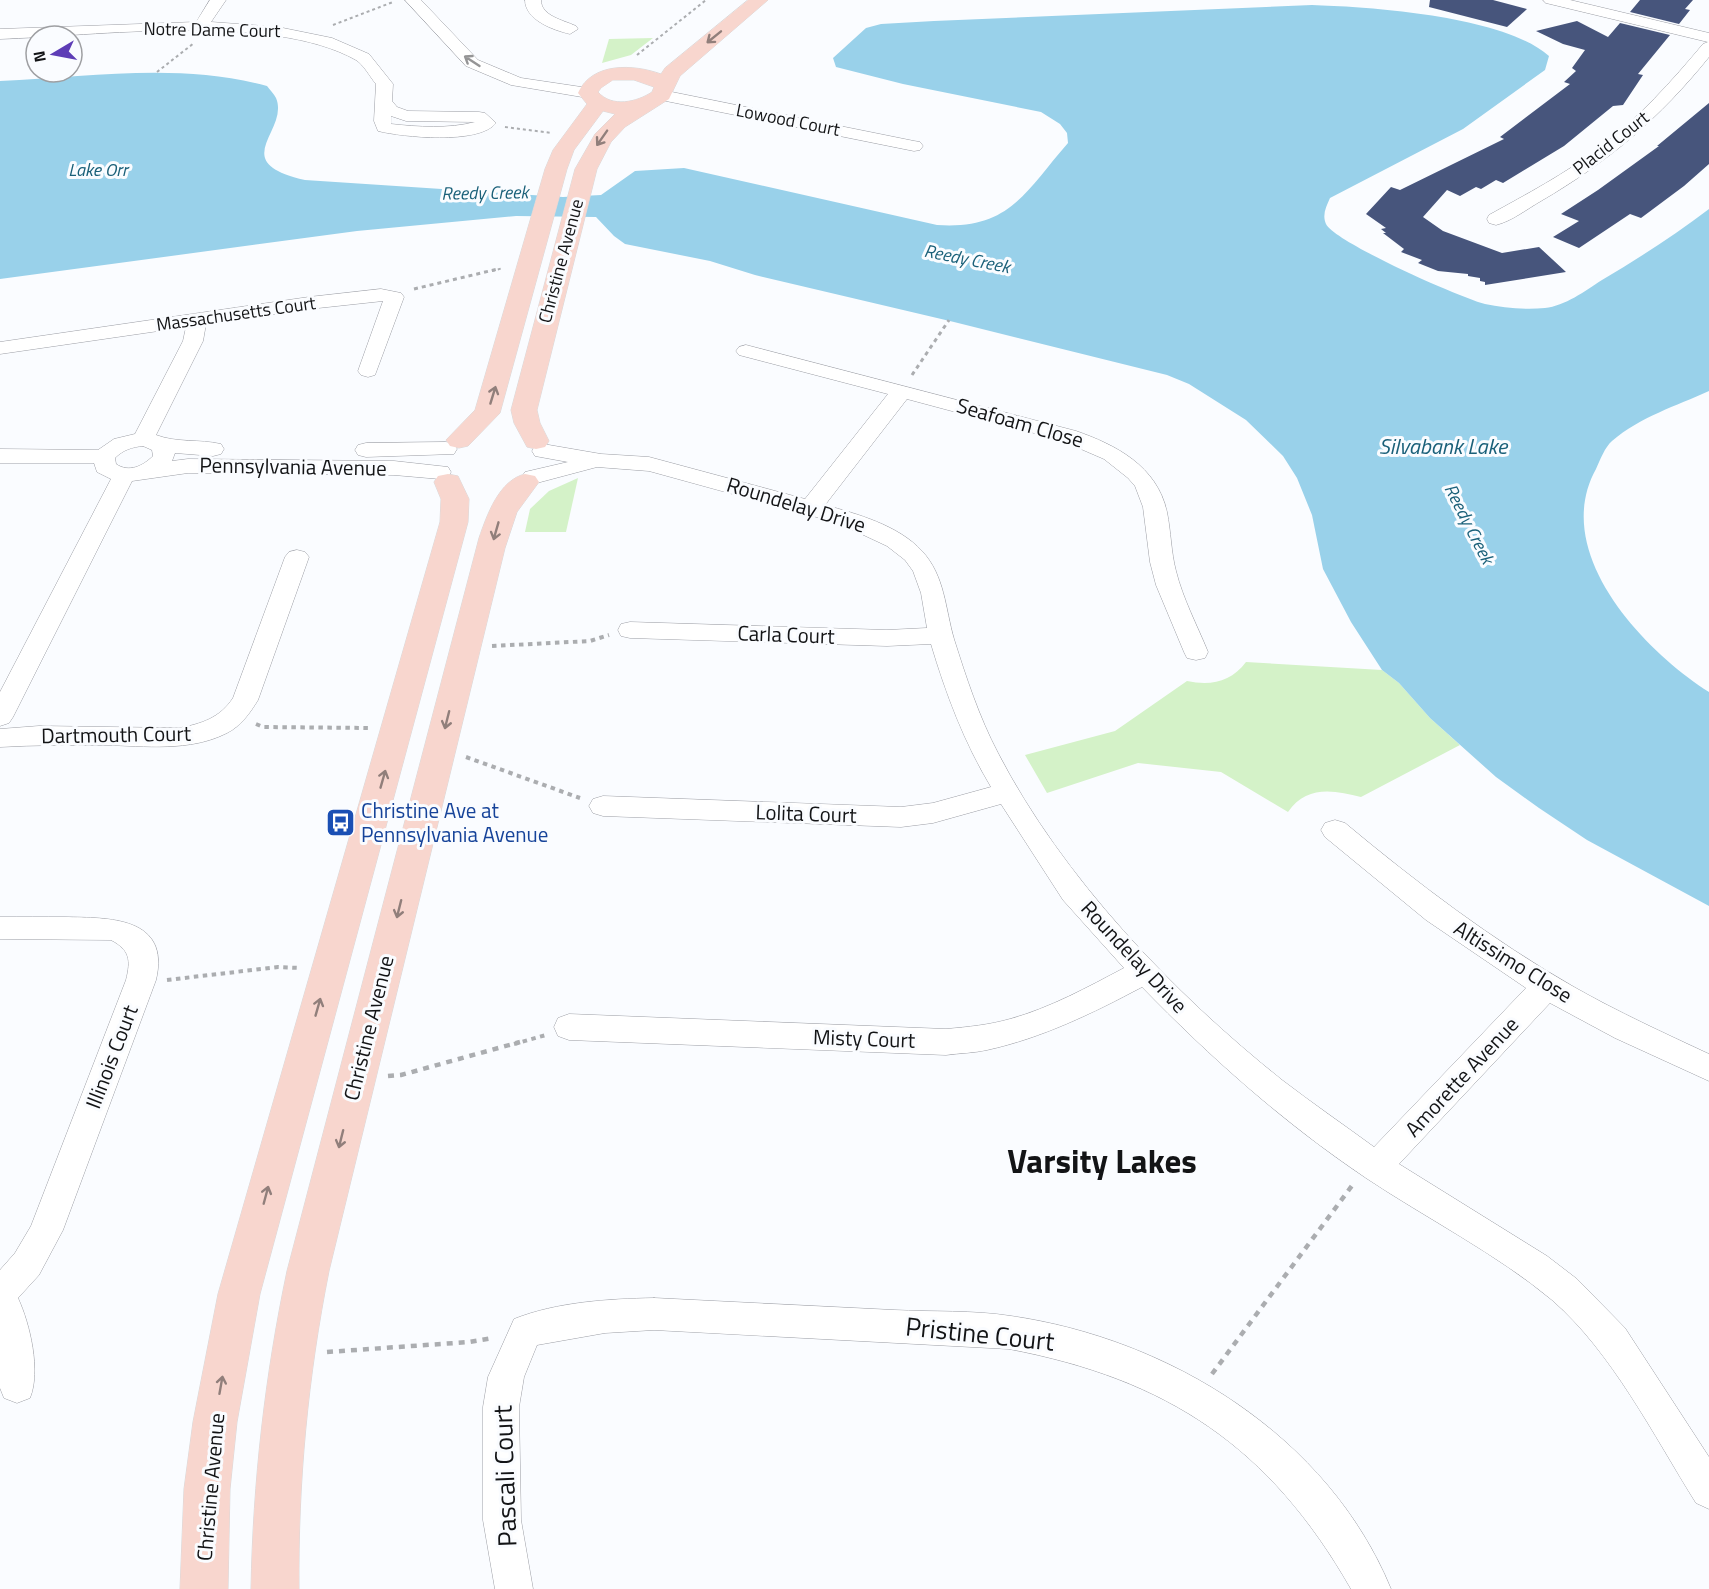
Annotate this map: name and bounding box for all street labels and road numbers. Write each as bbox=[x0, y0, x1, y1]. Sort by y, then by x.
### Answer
street label: Notre Dame Court bbox=[143, 15, 281, 44]
street label: Lowood Court bbox=[734, 96, 843, 143]
street label: Placid Court bbox=[1567, 104, 1655, 181]
street label: Christine Avenue bbox=[531, 196, 590, 326]
street label: Massachusetts Court bbox=[155, 289, 318, 338]
street label: Seafoam Close bbox=[953, 389, 1088, 455]
street label: Pennsylvania Avenue bbox=[199, 448, 387, 484]
street label: Roundelay Drive bbox=[723, 468, 870, 540]
street label: Carla Court bbox=[737, 616, 836, 652]
street label: Dartmouth Court bbox=[41, 717, 192, 751]
street label: Lolita Court bbox=[755, 795, 858, 831]
street label: Roundelay Drive bbox=[1074, 893, 1196, 1020]
street label: Altissimo Close bbox=[1448, 912, 1579, 1010]
street label: Christine Avenue bbox=[335, 952, 402, 1104]
street label: Illinois Court bbox=[77, 999, 146, 1113]
street label: Amorette Avenue bbox=[1397, 1009, 1526, 1144]
street label: Misty Court bbox=[812, 1020, 916, 1056]
street label: Pristine Court bbox=[904, 1306, 1056, 1361]
street label: Pascali Court bbox=[483, 1405, 526, 1548]
street label: Christine Avenue bbox=[188, 1412, 232, 1562]

